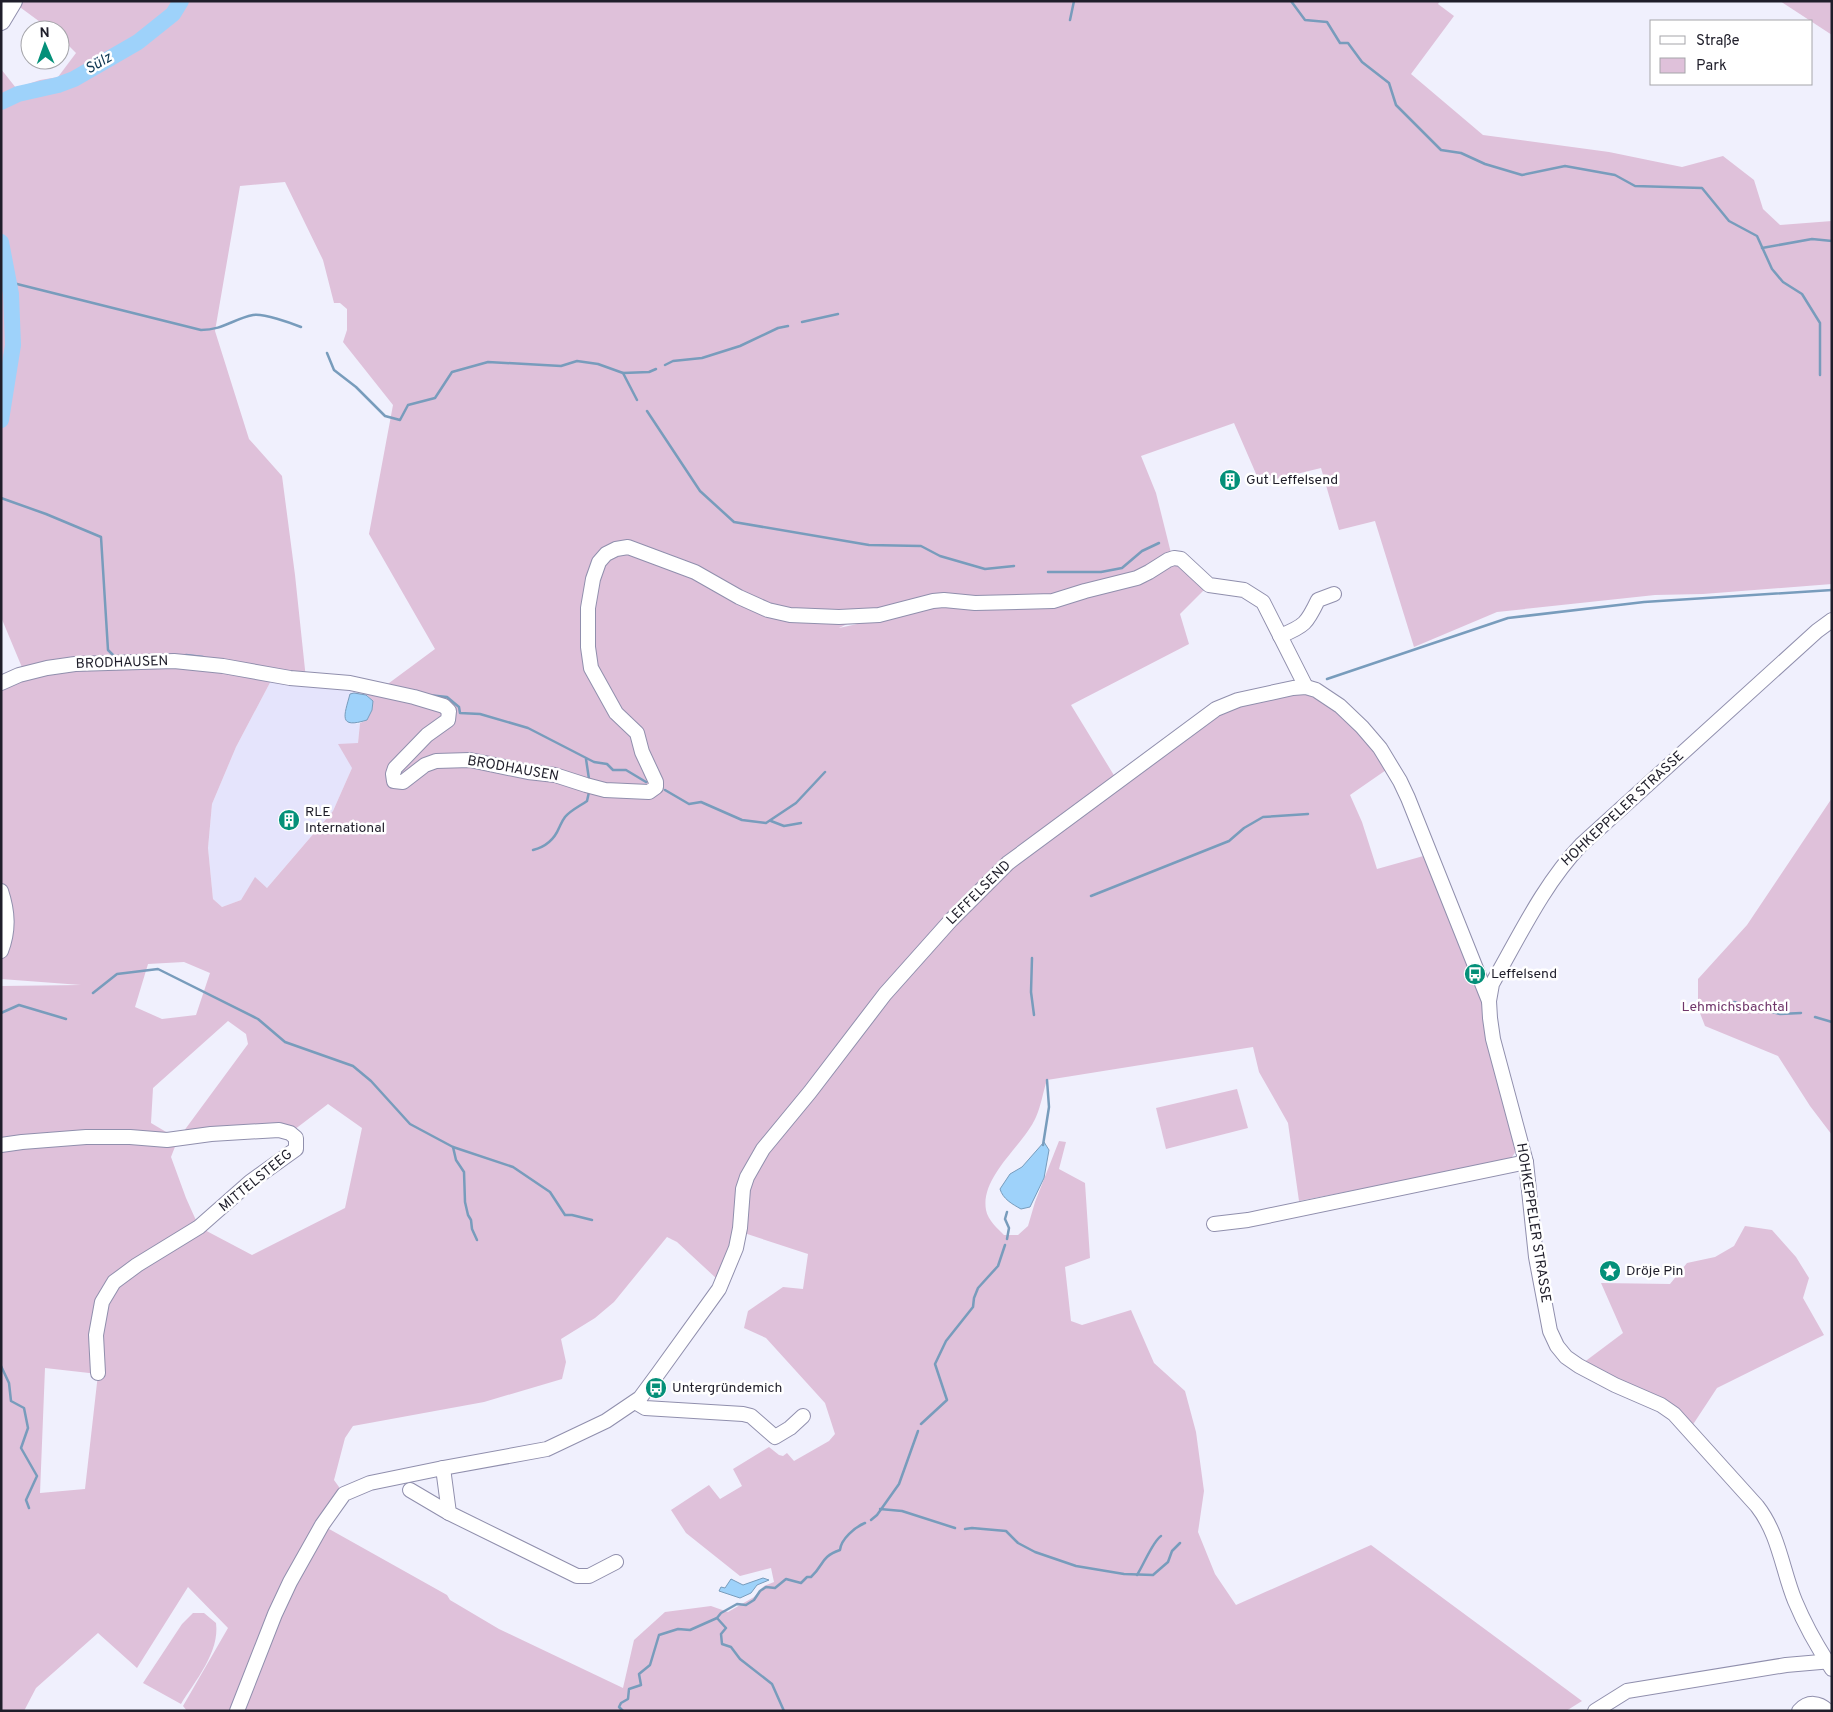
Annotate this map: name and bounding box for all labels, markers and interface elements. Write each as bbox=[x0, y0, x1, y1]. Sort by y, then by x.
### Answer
north arrow bbox=[20, 20, 70, 70]
legend bbox=[1650, 20, 1813, 85]
text: N bbox=[39, 25, 50, 42]
text: Straße bbox=[1696, 32, 1740, 51]
water label: Sülz bbox=[82, 48, 116, 79]
text: Park bbox=[1696, 57, 1727, 76]
building icon: Gut Leffelsend bbox=[1218, 468, 1242, 492]
place label: Gut Leffelsend bbox=[1246, 472, 1338, 489]
street label: BRODHAUSEN bbox=[75, 653, 169, 673]
street label: HOHKEPPELER STRASSE bbox=[1558, 748, 1688, 870]
street label: BRODHAUSEN bbox=[466, 753, 560, 785]
place label: RLE International bbox=[305, 804, 385, 837]
building icon: RLE International bbox=[277, 808, 301, 832]
street label: LEFFELSEND bbox=[943, 857, 1015, 929]
bus stop icon: Leffelsend bbox=[1463, 962, 1487, 986]
place label: Leffelsend bbox=[1491, 966, 1557, 983]
park label: Lehmichsbachtal bbox=[1682, 999, 1788, 1016]
street label: HOHKEPPELER STRASSE bbox=[1512, 1142, 1554, 1304]
street label: MITTELSTEEG bbox=[216, 1146, 296, 1216]
place icon: Dröje Pin bbox=[1598, 1259, 1622, 1283]
place label: Dröje Pin bbox=[1626, 1263, 1684, 1280]
bus stop icon: Untergründemich bbox=[644, 1376, 668, 1400]
place label: Untergründemich bbox=[672, 1380, 782, 1397]

